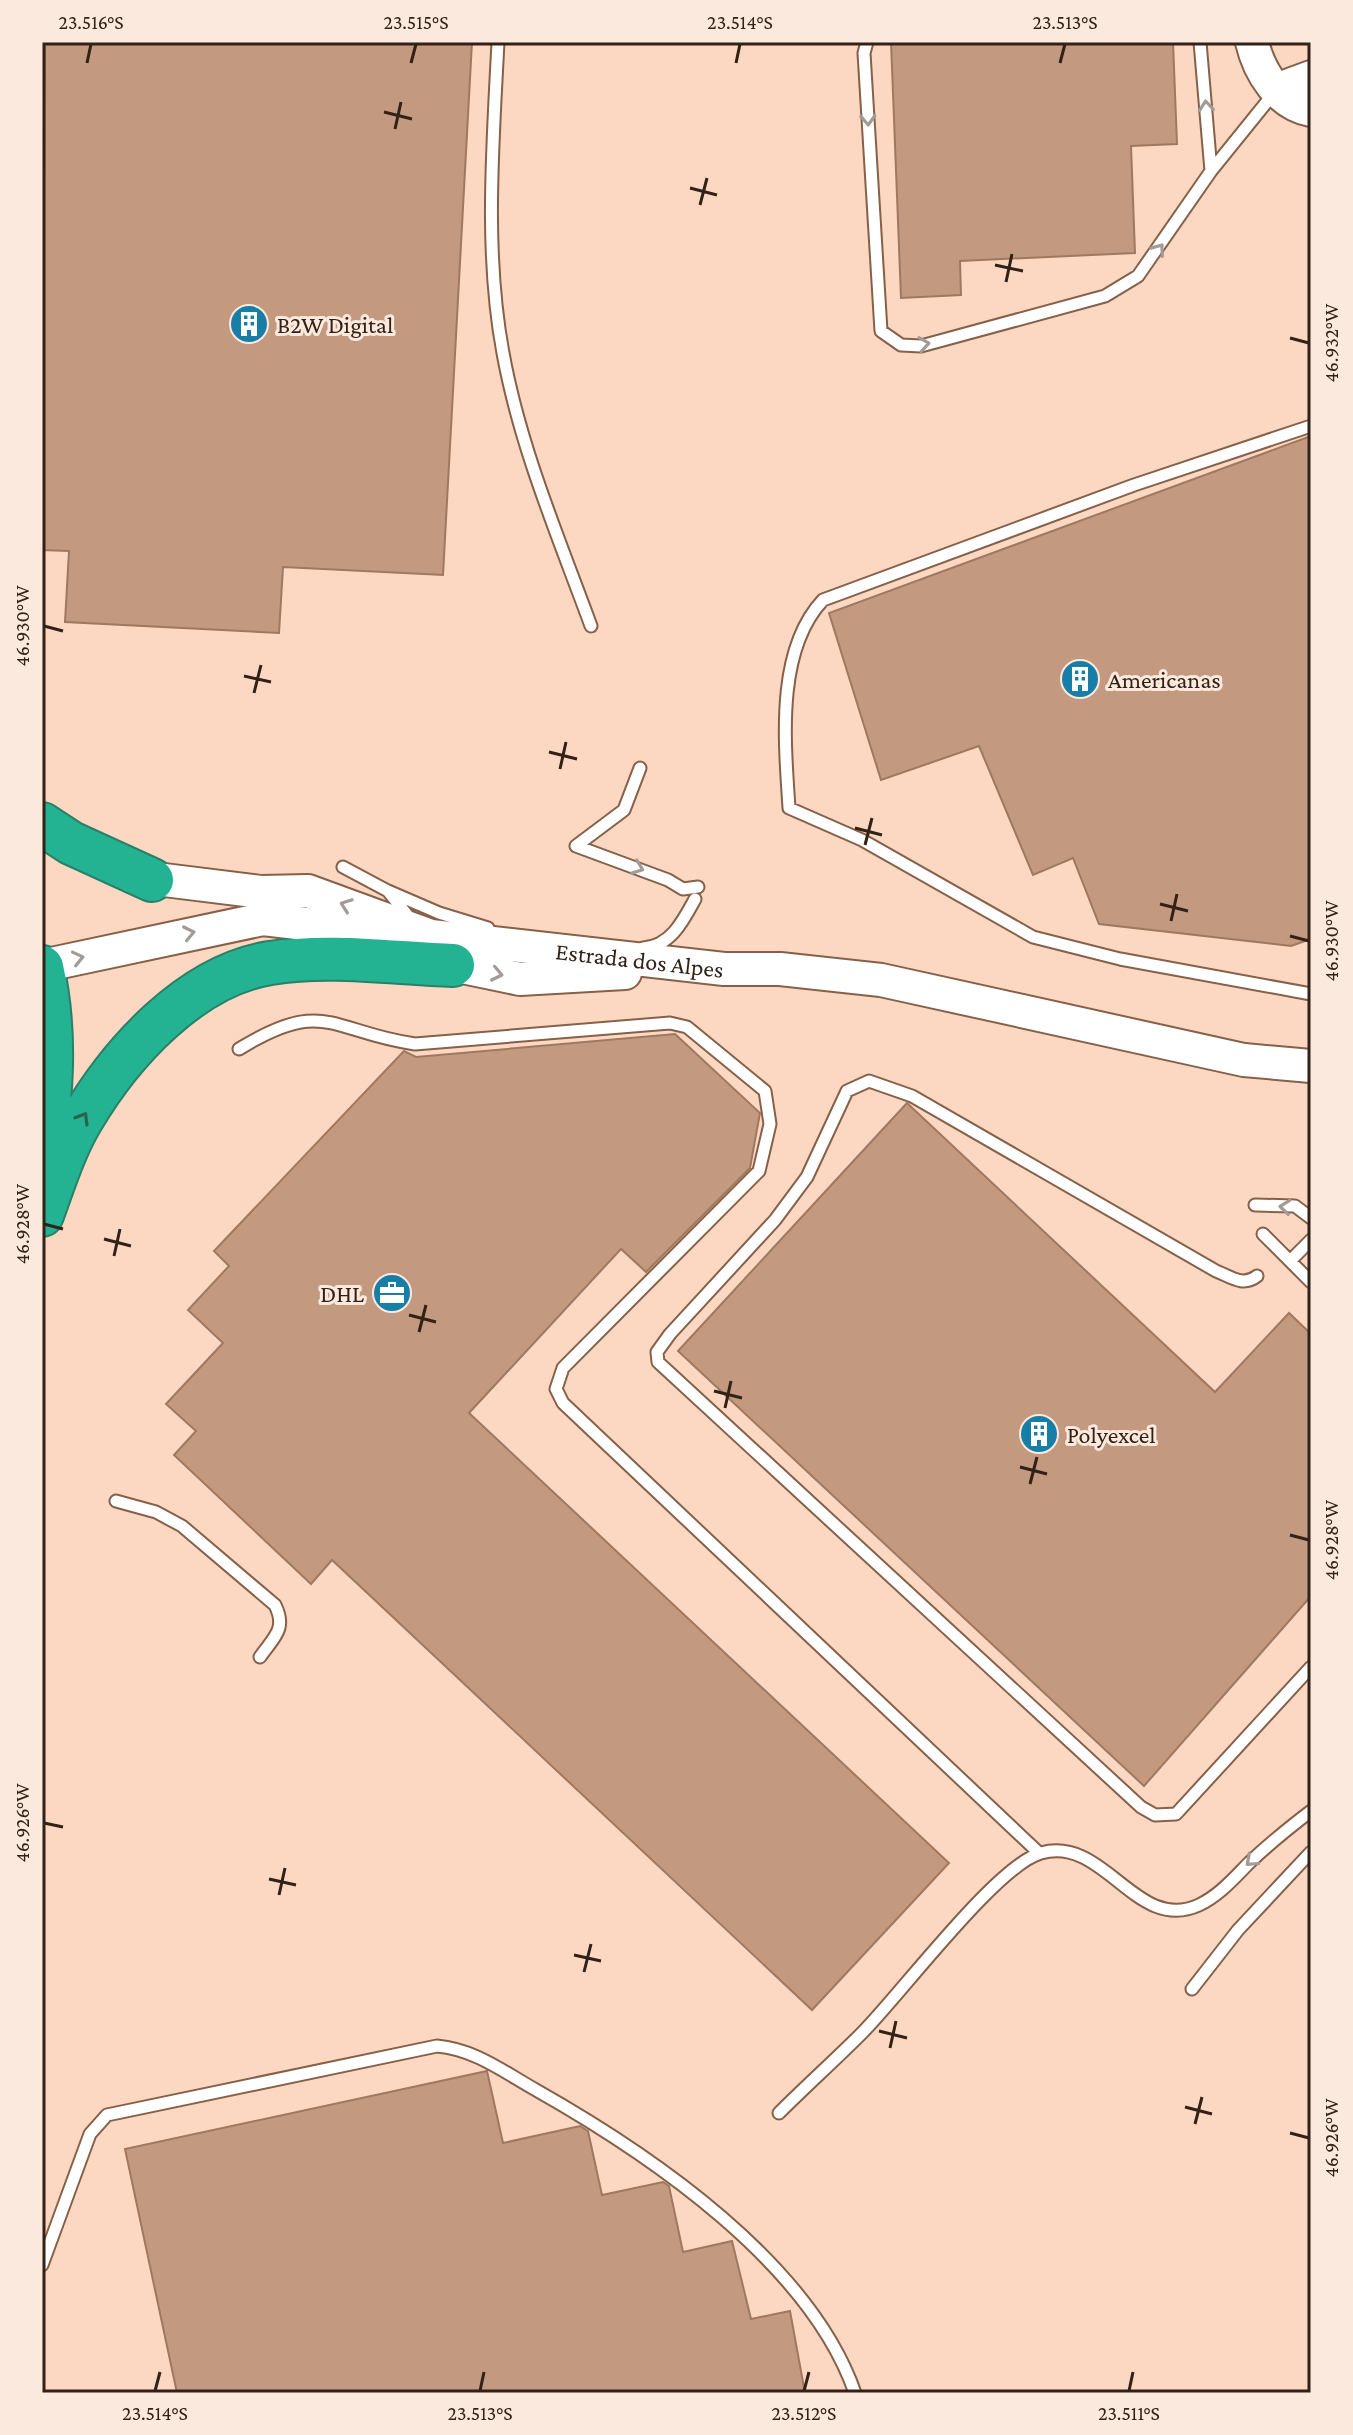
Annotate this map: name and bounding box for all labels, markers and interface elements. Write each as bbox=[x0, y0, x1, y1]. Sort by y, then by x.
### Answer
text: 23.516°S bbox=[58, 11, 124, 33]
text: 23.515°S bbox=[383, 11, 449, 33]
text: 23.514°S bbox=[707, 11, 773, 33]
text: 23.513°S bbox=[1032, 11, 1098, 33]
one-way arrow bbox=[1197, 100, 1214, 113]
one-way arrow bbox=[859, 114, 876, 127]
one-way arrow bbox=[1149, 243, 1164, 257]
building icon: B2W Digital bbox=[228, 303, 270, 345]
text: 46.932°W bbox=[1320, 303, 1342, 382]
place label: B2W Digital bbox=[277, 311, 393, 338]
one-way arrow bbox=[918, 336, 931, 353]
text: 46.930°W bbox=[11, 585, 33, 667]
building icon: Americanas bbox=[1059, 658, 1101, 700]
place label: Americanas bbox=[1108, 666, 1221, 693]
one-way arrow bbox=[630, 858, 644, 875]
one-way arrow bbox=[339, 898, 353, 915]
text: 46.930°W bbox=[1320, 900, 1342, 982]
one-way arrow bbox=[182, 925, 196, 942]
street label: Estrada dos Alpes bbox=[554, 937, 725, 982]
one-way arrow bbox=[70, 950, 84, 967]
one-way arrow bbox=[490, 965, 504, 982]
one-way arrow bbox=[74, 1112, 89, 1126]
text: 46.928°W bbox=[11, 1183, 33, 1264]
one-way arrow bbox=[1278, 1198, 1291, 1215]
office icon: DHL bbox=[371, 1272, 413, 1314]
place label: DHL bbox=[320, 1280, 364, 1307]
building icon: Polyexcel bbox=[1018, 1413, 1060, 1455]
place label: Polyexcel bbox=[1067, 1421, 1155, 1448]
text: 46.928°W bbox=[1320, 1499, 1342, 1580]
text: 46.926°W bbox=[11, 1783, 33, 1863]
one-way arrow bbox=[1246, 1852, 1261, 1866]
text: 46.926°W bbox=[1320, 2098, 1342, 2178]
text: 23.514°S bbox=[122, 2402, 188, 2424]
text: 23.513°S bbox=[447, 2402, 513, 2424]
text: 23.512°S bbox=[772, 2402, 836, 2424]
text: 23.511°S bbox=[1098, 2402, 1160, 2424]

